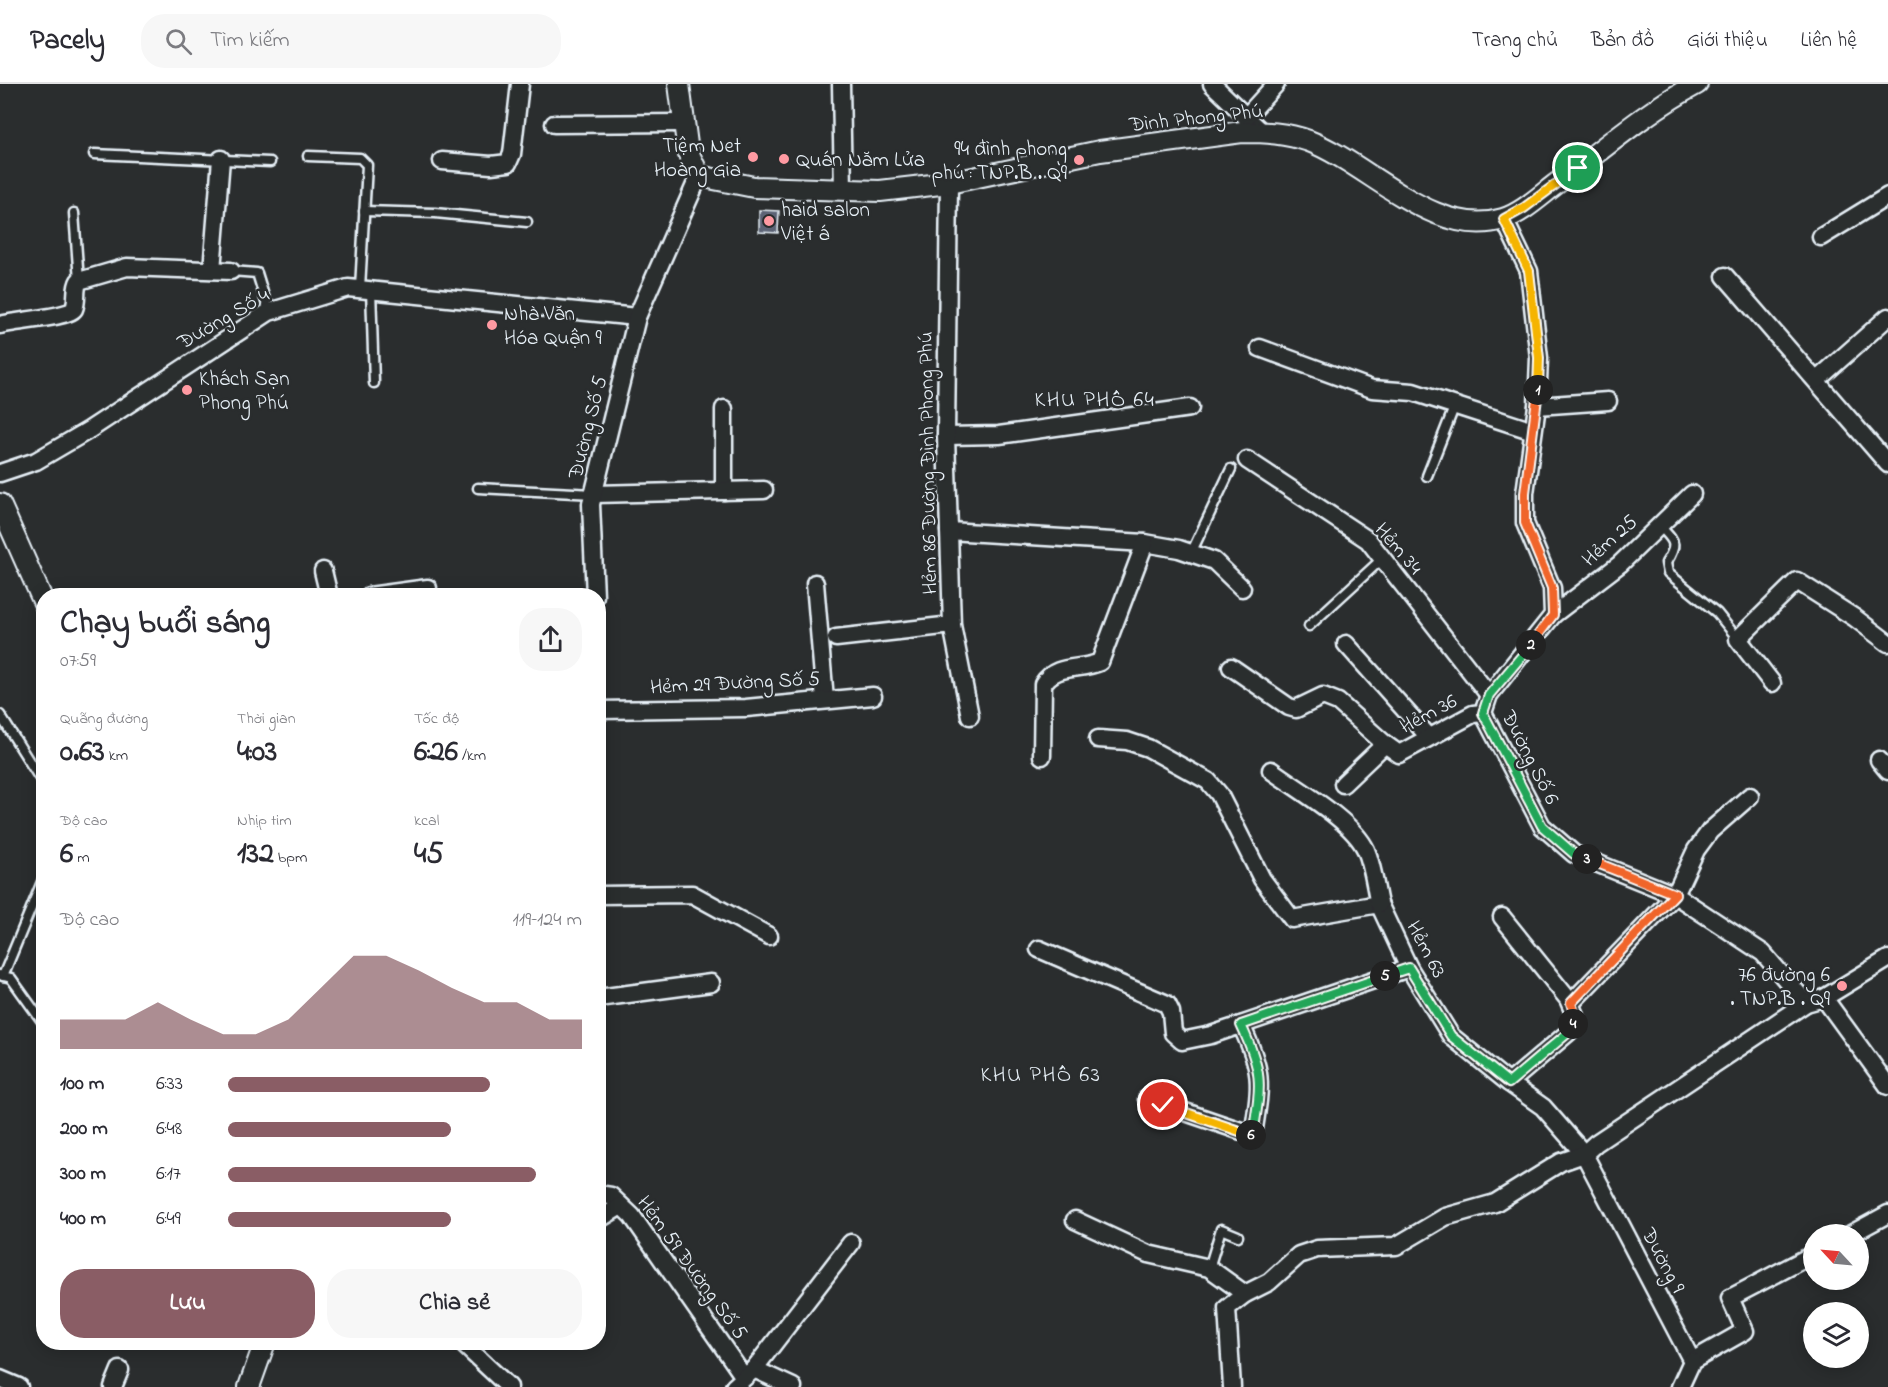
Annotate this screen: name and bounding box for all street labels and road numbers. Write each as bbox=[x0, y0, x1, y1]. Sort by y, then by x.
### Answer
street label: Đình Phong Phú bbox=[1127, 97, 1265, 143]
street label: Đường Số 4 bbox=[172, 281, 277, 360]
street label: Hẻm 86 Đường Đình Phong Phú bbox=[912, 331, 948, 595]
street label: Đường Số 5 bbox=[561, 373, 618, 484]
street label: Hẻm 25 bbox=[1576, 508, 1645, 575]
street label: Hẻm 34 bbox=[1366, 517, 1429, 582]
street label: Hẻm 29 Đường Số 5 bbox=[649, 665, 821, 705]
street label: Hẻm 36 bbox=[1395, 687, 1463, 742]
street label: Đường Số 6 bbox=[1490, 705, 1566, 811]
street label: Hẻm 63 bbox=[1398, 916, 1453, 984]
street label: Hẻm 59 Đường Số 5 bbox=[627, 1190, 754, 1348]
street label: Đường 9 bbox=[1630, 1222, 1692, 1300]

